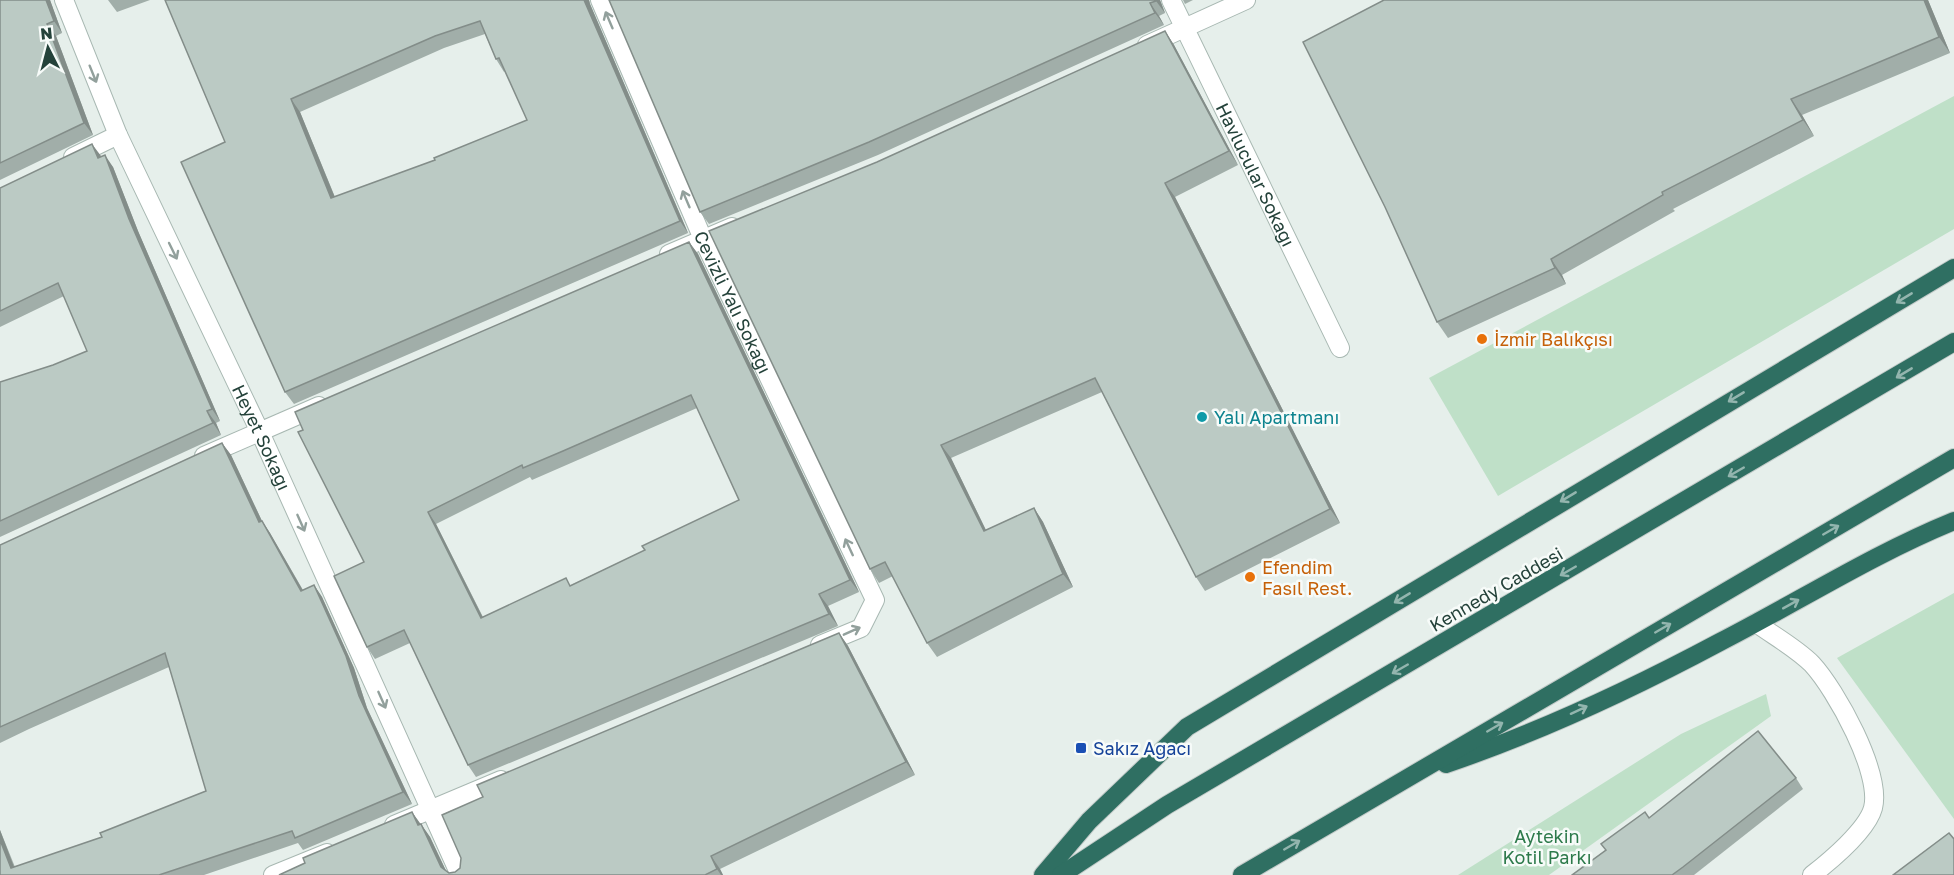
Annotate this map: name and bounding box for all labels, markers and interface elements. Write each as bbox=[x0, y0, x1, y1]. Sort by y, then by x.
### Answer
one-way arrow bbox=[603, 12, 614, 30]
north arrow bbox=[18, 18, 78, 78]
text: N bbox=[39, 23, 54, 44]
one-way arrow bbox=[88, 64, 99, 83]
street label: Havlucular Sokağı bbox=[1212, 99, 1300, 250]
one-way arrow bbox=[680, 191, 691, 209]
street label: Cevizli Yalı Sokağı bbox=[690, 227, 776, 377]
one-way arrow bbox=[168, 242, 180, 260]
one-way arrow bbox=[1896, 292, 1913, 304]
place label: İzmir Balıkçısı bbox=[1494, 328, 1613, 350]
marker: İzmir Balıkçısı bbox=[1475, 332, 1489, 346]
one-way arrow bbox=[1896, 367, 1913, 379]
street label: Heyet Sokağı bbox=[228, 381, 296, 493]
one-way arrow bbox=[1728, 392, 1745, 404]
place label: Yalı Apartmanı bbox=[1214, 406, 1339, 428]
marker: Yalı Apartmanı bbox=[1195, 410, 1209, 424]
one-way arrow bbox=[1728, 466, 1745, 478]
one-way arrow bbox=[1560, 491, 1577, 503]
one-way arrow bbox=[296, 513, 308, 531]
one-way arrow bbox=[1822, 523, 1839, 535]
one-way arrow bbox=[843, 538, 855, 556]
street label: Kennedy Caddesi bbox=[1426, 542, 1566, 636]
place label: Efendim Fasıl Rest. bbox=[1262, 556, 1352, 599]
one-way arrow bbox=[1560, 565, 1577, 577]
marker: Efendim Fasıl Rest. bbox=[1243, 570, 1257, 584]
one-way arrow bbox=[1394, 592, 1411, 604]
one-way arrow bbox=[1782, 598, 1799, 610]
one-way arrow bbox=[1654, 622, 1671, 634]
one-way arrow bbox=[843, 625, 861, 636]
one-way arrow bbox=[1392, 663, 1409, 675]
one-way arrow bbox=[376, 691, 388, 709]
one-way arrow bbox=[1570, 703, 1588, 715]
one-way arrow bbox=[1486, 721, 1503, 733]
place label: Sakız Ağacı bbox=[1093, 737, 1191, 759]
marker: Sakız Ağacı bbox=[1074, 741, 1088, 755]
park label: Aytekin Kotil Parkı bbox=[1503, 825, 1591, 868]
one-way arrow bbox=[1283, 839, 1300, 851]

